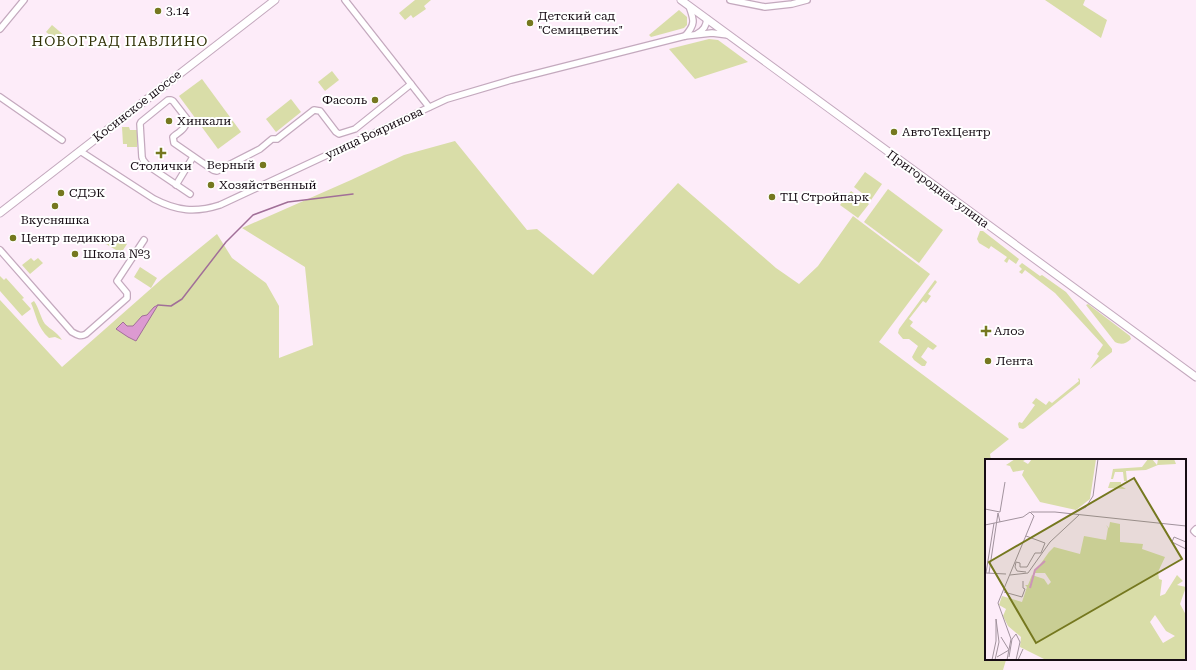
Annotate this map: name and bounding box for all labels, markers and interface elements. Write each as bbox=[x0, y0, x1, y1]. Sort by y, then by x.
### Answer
place label: 3.14 bbox=[166, 4, 190, 18]
marker: 3.14 bbox=[153, 6, 163, 16]
place label: Детский сад "Семицветик" bbox=[538, 9, 623, 37]
marker: Детский сад "Семицветик" bbox=[525, 18, 535, 28]
district label: НОВОГРАД ПАВЛИНО bbox=[32, 33, 208, 49]
street label: Косинское шоссе bbox=[90, 67, 184, 145]
place label: Фасоль bbox=[322, 93, 368, 107]
marker: Фасоль bbox=[370, 95, 380, 105]
street label: улица Бояринова bbox=[323, 104, 425, 162]
place label: Хинкали bbox=[177, 114, 231, 128]
marker: Хинкали bbox=[164, 116, 174, 126]
place label: АвтоТехЦентр bbox=[902, 125, 991, 139]
marker: АвтоТехЦентр bbox=[889, 127, 899, 137]
street label: Пригородная улица bbox=[884, 147, 992, 231]
marker: Столички bbox=[156, 148, 166, 158]
place label: Верный bbox=[207, 158, 255, 172]
place label: Столички bbox=[130, 159, 192, 173]
marker: Верный bbox=[258, 160, 268, 170]
place label: Хозяйственный bbox=[219, 178, 317, 192]
marker: Хозяйственный bbox=[206, 180, 216, 190]
place label: СДЭК bbox=[69, 186, 105, 200]
marker: СДЭК bbox=[56, 188, 66, 198]
place label: ТЦ Стройпарк bbox=[780, 190, 870, 204]
marker: ТЦ Стройпарк bbox=[767, 192, 777, 202]
marker: Вкусняшка bbox=[50, 201, 60, 211]
place label: Вкусняшка bbox=[21, 213, 90, 227]
place label: Центр педикюра bbox=[21, 231, 126, 245]
marker: Центр педикюра bbox=[8, 233, 18, 243]
place label: Школа №3 bbox=[83, 247, 151, 261]
marker: Школа №3 bbox=[70, 249, 80, 259]
place label: Алоэ bbox=[994, 324, 1025, 338]
marker: Алоэ bbox=[981, 326, 991, 336]
place label: Лента bbox=[996, 354, 1033, 368]
marker: Лента bbox=[983, 356, 993, 366]
inset map bbox=[985, 459, 1186, 660]

